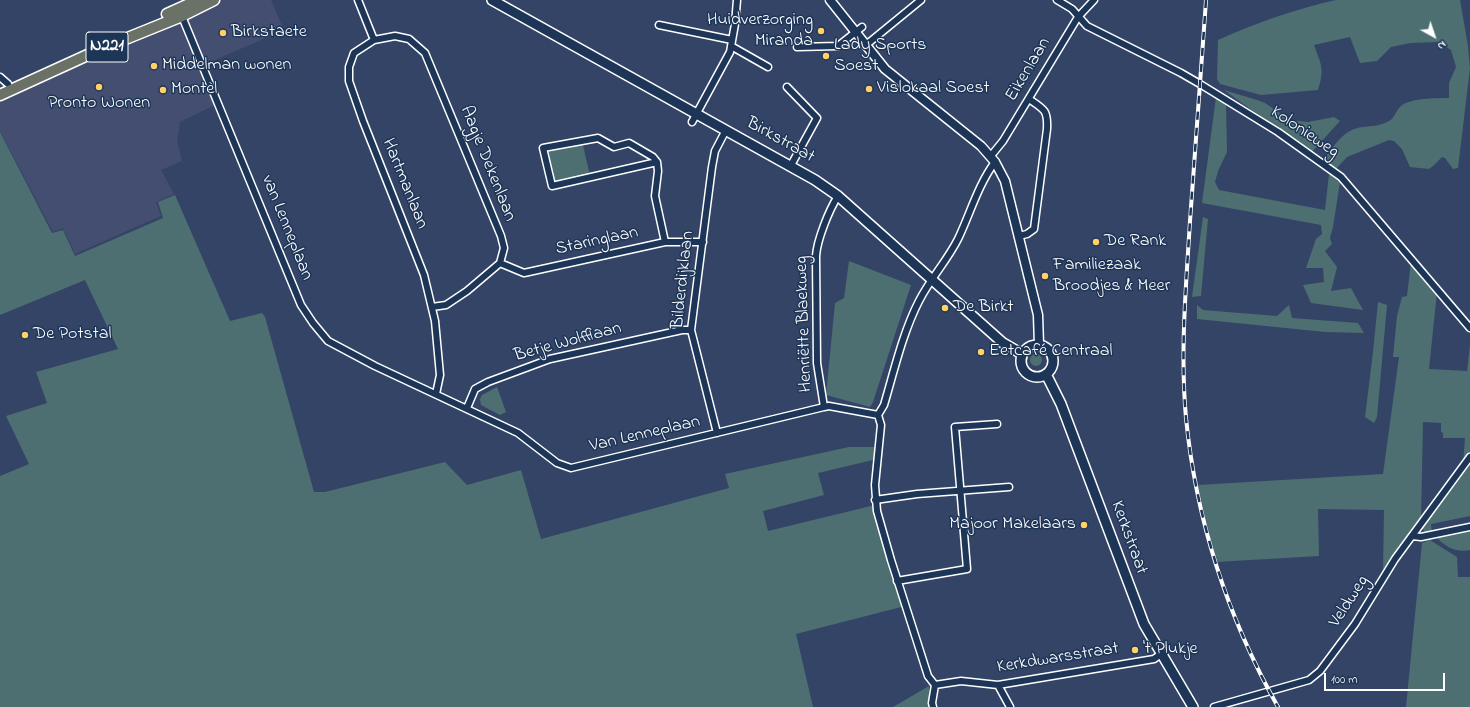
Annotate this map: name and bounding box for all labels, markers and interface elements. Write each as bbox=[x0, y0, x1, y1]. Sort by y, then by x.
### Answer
place label: Huidverzorging Miranda bbox=[707, 10, 813, 52]
north arrow bbox=[1414, 16, 1454, 56]
place label: Birkstaete bbox=[231, 22, 307, 44]
marker: Huidverzorging Miranda bbox=[816, 26, 826, 36]
marker: Birkstaete bbox=[218, 28, 228, 38]
road number: N221 bbox=[86, 32, 128, 62]
street label: Eikenlaan bbox=[1002, 34, 1056, 106]
place label: Lady Sports Soest bbox=[834, 35, 927, 78]
text: N bbox=[1434, 37, 1450, 54]
marker: Lady Sports Soest bbox=[821, 51, 831, 61]
place label: Middelman wonen bbox=[162, 55, 291, 77]
marker: Middelman wonen bbox=[149, 61, 159, 71]
place label: Vislokaal Soest bbox=[877, 78, 990, 100]
place label: Montèl bbox=[171, 79, 217, 101]
marker: Pronto Wonen bbox=[94, 82, 104, 92]
marker: Vislokaal Soest bbox=[864, 84, 874, 94]
marker: Montèl bbox=[158, 85, 168, 95]
place label: Pronto Wonen bbox=[48, 93, 150, 115]
street label: Kolonieweg bbox=[1266, 102, 1342, 164]
street label: Aagje Dekenlaan bbox=[454, 103, 520, 225]
street label: Birkstraat bbox=[742, 113, 818, 169]
street label: Hartmanlaan bbox=[376, 136, 432, 232]
street label: van Lenneplaan bbox=[255, 172, 317, 284]
street label: Staringlaan bbox=[554, 223, 640, 261]
street label: Bilderdijklaan bbox=[668, 230, 700, 330]
place label: De Rank bbox=[1104, 231, 1166, 253]
marker: De Rank bbox=[1091, 237, 1101, 247]
street label: Henriëtte Blaekweg bbox=[792, 255, 818, 393]
place label: Familiezaak Broodjes & Meer bbox=[1053, 255, 1170, 298]
marker: Familiezaak Broodjes & Meer bbox=[1040, 271, 1050, 281]
place label: De Birkt bbox=[953, 297, 1014, 319]
marker: De Birkt bbox=[940, 303, 950, 313]
street label: Betje Wolfflaan bbox=[512, 318, 624, 368]
place label: De Potstal bbox=[33, 324, 111, 346]
marker: De Potstal bbox=[20, 330, 30, 340]
place label: Eetcafé Centraal bbox=[989, 341, 1112, 363]
marker: Eetcafé Centraal bbox=[976, 347, 986, 357]
street label: Van Lenneplaan bbox=[588, 412, 702, 458]
street label: Kerkstraat bbox=[1105, 498, 1151, 578]
place label: Majoor Makelaars bbox=[949, 514, 1076, 536]
marker: Majoor Makelaars bbox=[1079, 520, 1089, 530]
street label: Veldweg bbox=[1325, 572, 1375, 632]
street label: Kerkdwarsstraat bbox=[996, 639, 1120, 679]
place label: 't Plukje bbox=[1143, 639, 1198, 661]
marker: 't Plukje bbox=[1130, 645, 1140, 655]
scale bar bbox=[1326, 665, 1447, 691]
text: 100 m bbox=[1331, 671, 1358, 689]

